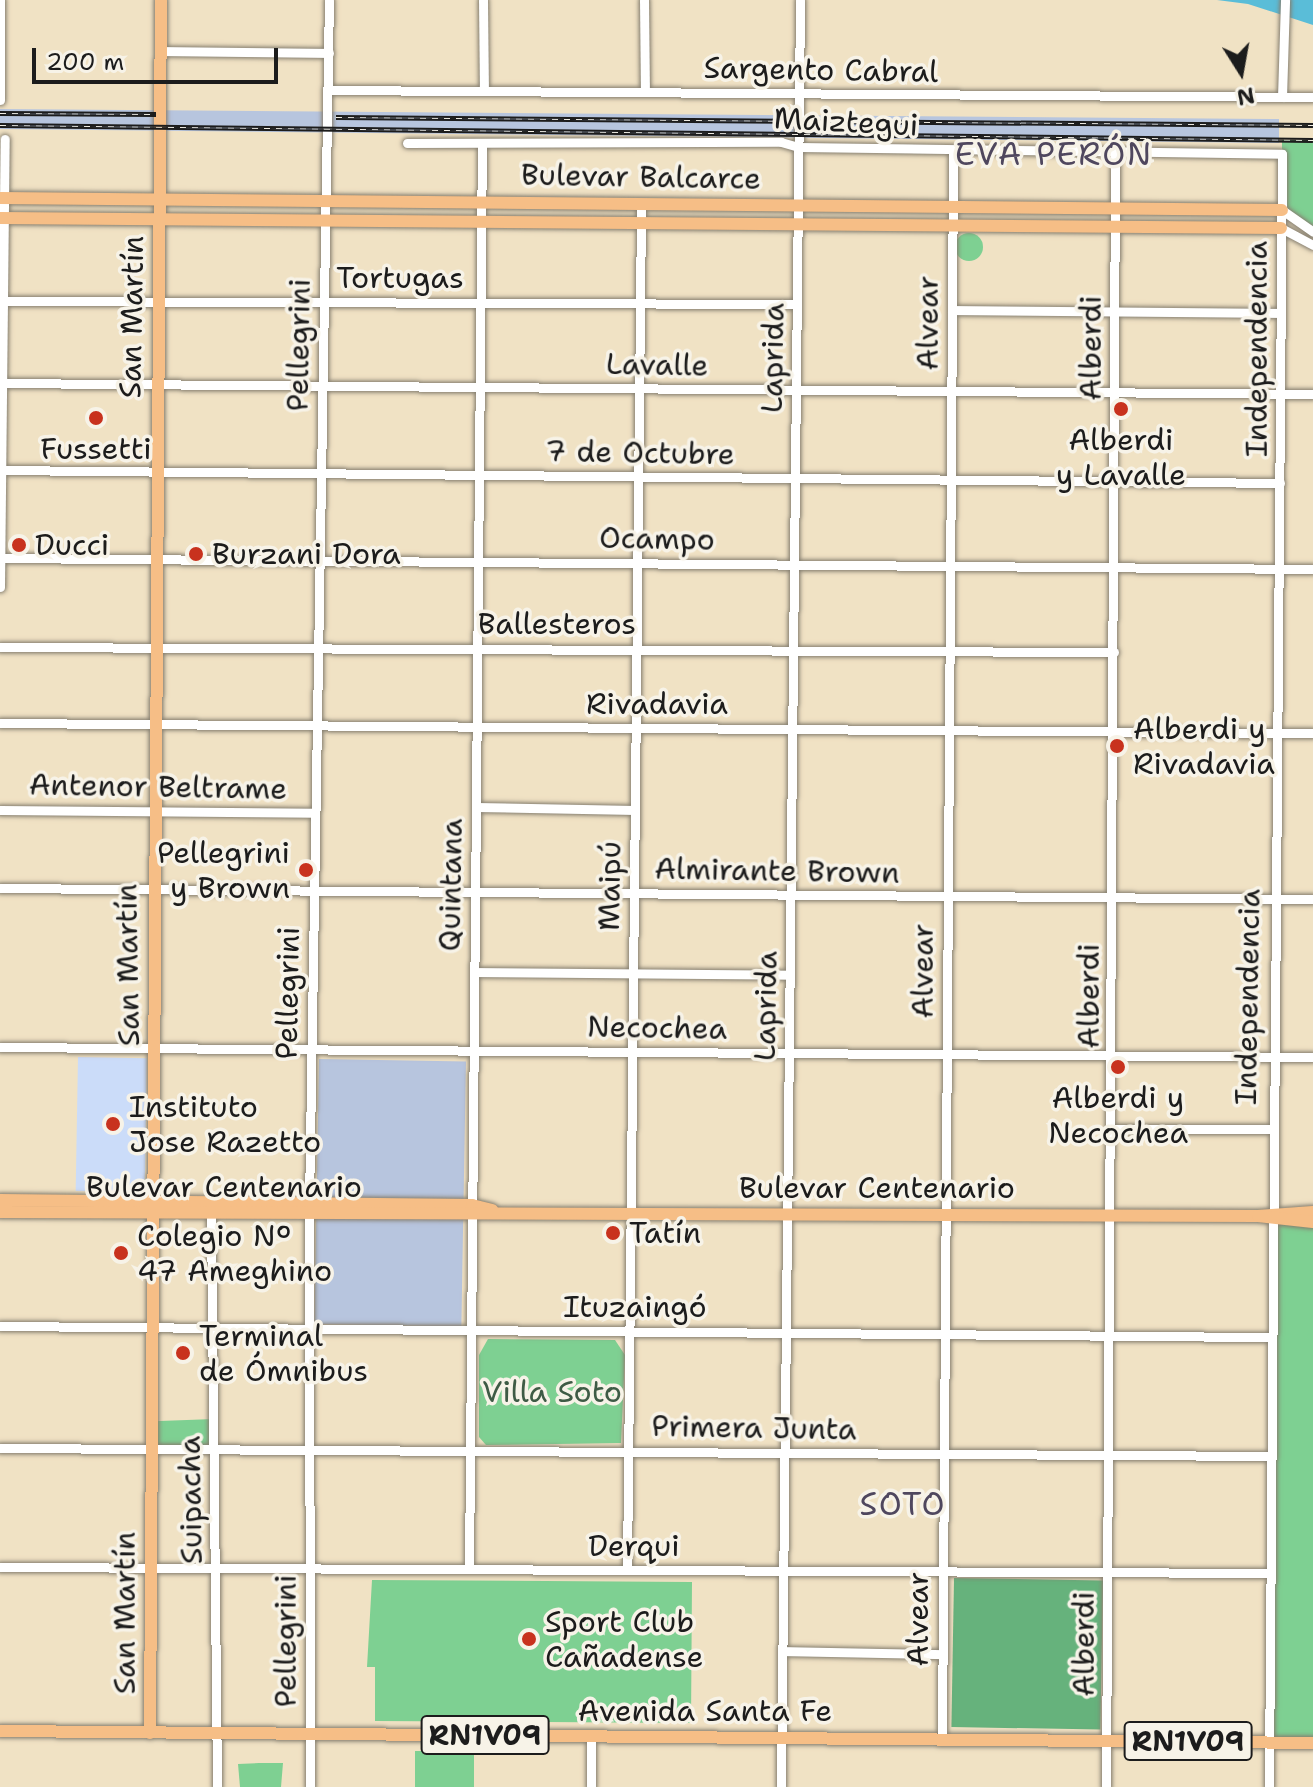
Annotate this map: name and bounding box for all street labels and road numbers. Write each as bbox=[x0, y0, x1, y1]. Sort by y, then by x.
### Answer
street label: Sargento Cabral bbox=[703, 50, 939, 90]
street label: Maiztegui bbox=[773, 100, 919, 144]
street label: Bulevar Balcarce bbox=[521, 157, 761, 197]
street label: San Martín bbox=[113, 235, 151, 399]
street label: Independencia bbox=[1239, 241, 1275, 457]
street label: Tortugas bbox=[336, 260, 464, 296]
street label: Alvear bbox=[910, 276, 946, 370]
street label: Pellegrini bbox=[280, 278, 318, 412]
street label: Alberdi bbox=[1073, 295, 1109, 401]
street label: Laprida bbox=[754, 303, 792, 413]
street label: Lavalle bbox=[606, 346, 708, 384]
street label: 7 de Octubre bbox=[545, 433, 735, 473]
street label: Ocampo bbox=[599, 520, 715, 558]
street label: Ballesteros bbox=[478, 606, 636, 642]
street label: Rivadavia bbox=[586, 686, 728, 722]
street label: Antenor Beltrame bbox=[29, 767, 287, 807]
street label: Quintana bbox=[432, 818, 470, 952]
street label: Maipú bbox=[591, 841, 629, 931]
street label: Almirante Brown bbox=[654, 851, 900, 891]
street label: San Martín bbox=[109, 883, 147, 1047]
street label: Independencia bbox=[1228, 889, 1268, 1105]
street label: Alvear bbox=[905, 924, 941, 1018]
street label: Pellegrini bbox=[269, 926, 307, 1060]
street label: Alberdi bbox=[1071, 943, 1107, 1049]
street label: Laprida bbox=[747, 951, 785, 1061]
street label: Necochea bbox=[587, 1009, 727, 1047]
street label: Bulevar Centenario bbox=[86, 1169, 362, 1205]
street label: Bulevar Centenario bbox=[739, 1170, 1015, 1206]
street label: Ituzaingó bbox=[563, 1289, 707, 1325]
street label: Primera Junta bbox=[651, 1408, 857, 1448]
street label: Suipacha bbox=[172, 1435, 210, 1565]
street label: Derqui bbox=[588, 1528, 680, 1564]
street label: San Martín bbox=[107, 1532, 143, 1694]
street label: Alvear bbox=[900, 1572, 936, 1666]
street label: Pellegrini bbox=[268, 1575, 304, 1707]
street label: Alberdi bbox=[1066, 1591, 1102, 1697]
street label: Avenida Santa Fe bbox=[578, 1693, 832, 1729]
road number: RN1V09 bbox=[419, 1711, 551, 1759]
road number: RN1V09 bbox=[1122, 1717, 1254, 1765]

